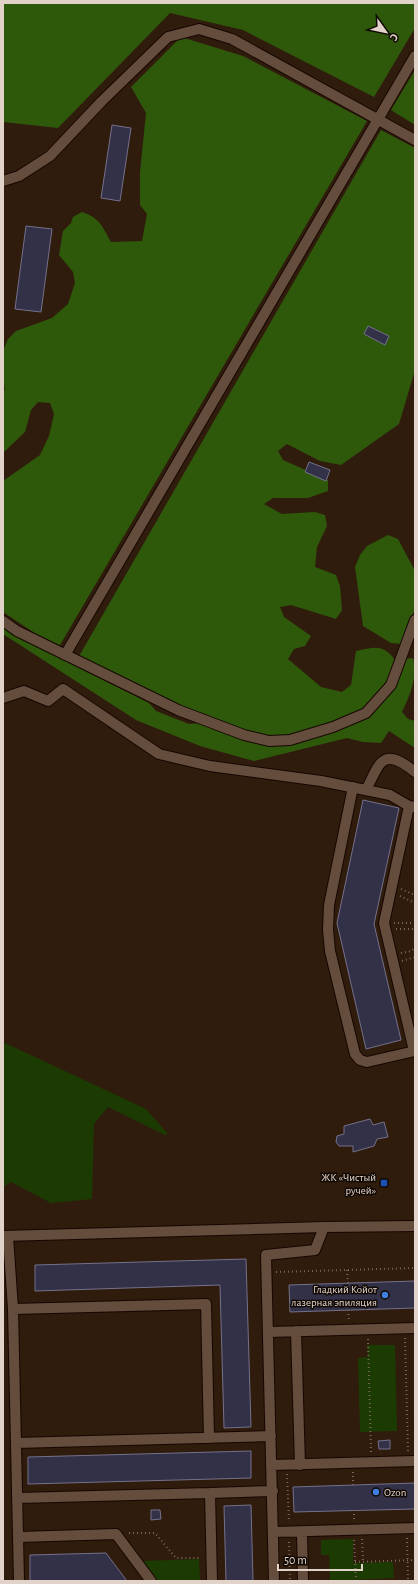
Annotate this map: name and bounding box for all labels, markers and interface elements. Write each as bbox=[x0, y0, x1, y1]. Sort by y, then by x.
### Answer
north arrow bbox=[366, 12, 406, 52]
text: С bbox=[388, 32, 400, 43]
place label: ЖК «Чистый ручей» bbox=[321, 1172, 376, 1196]
marker: ЖК «Чистый ручей» bbox=[379, 1178, 389, 1188]
place label: Гладкий Койот лазерная эпиляция bbox=[291, 1284, 377, 1308]
marker: Гладкий Койот лазерная эпиляция bbox=[380, 1290, 390, 1300]
marker: Ozon bbox=[371, 1487, 381, 1497]
place label: Ozon bbox=[384, 1487, 406, 1498]
scale bar bbox=[278, 1546, 362, 1572]
text: 50 m bbox=[284, 1554, 307, 1566]

